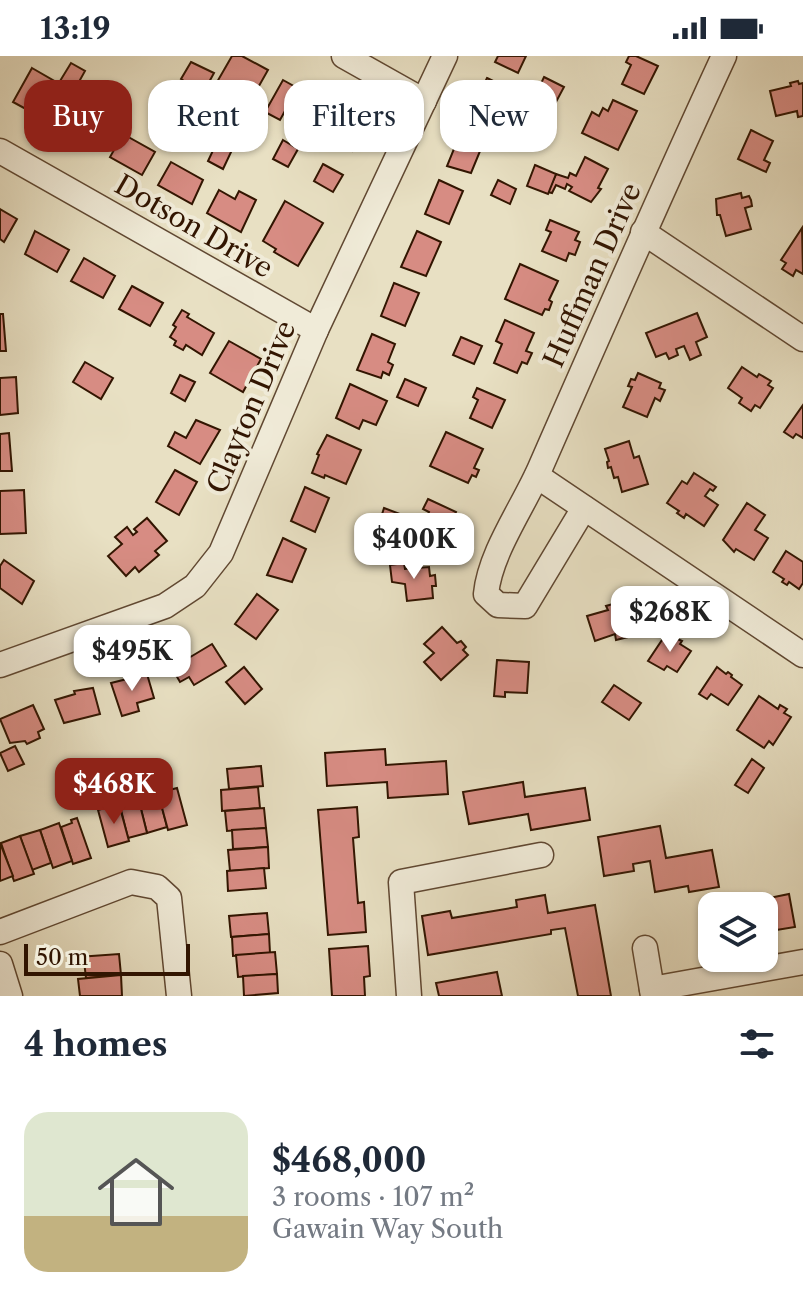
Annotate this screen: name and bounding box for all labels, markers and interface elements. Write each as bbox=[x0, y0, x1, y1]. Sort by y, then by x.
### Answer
text: 13:19 bbox=[40, 10, 111, 47]
chip: Buy bbox=[24, 80, 132, 152]
chip: Rent bbox=[148, 80, 268, 152]
chip: Filters bbox=[284, 80, 424, 152]
chip: New bbox=[440, 80, 557, 152]
street label: Dotson Drive bbox=[109, 167, 279, 285]
street label: Huffman Drive bbox=[536, 177, 648, 373]
street label: Clayton Drive bbox=[199, 315, 303, 499]
pin: $400K bbox=[358, 513, 470, 581]
text: $400K bbox=[372, 523, 456, 555]
pin: $268K bbox=[614, 586, 726, 654]
text: $268K bbox=[629, 596, 711, 628]
pin: $495K bbox=[76, 625, 188, 693]
text: $495K bbox=[92, 635, 172, 667]
pin: $468K bbox=[58, 758, 170, 826]
text: $468K bbox=[73, 768, 155, 800]
map controls bbox=[698, 892, 778, 972]
button: layers bbox=[698, 892, 778, 972]
scale bar bbox=[24, 940, 190, 976]
text: 50 m bbox=[36, 944, 88, 971]
icon: filters bbox=[735, 1022, 779, 1066]
text: 4 homes bbox=[24, 1023, 168, 1065]
text: $468,000 bbox=[272, 1139, 426, 1181]
icon: home bbox=[88, 1144, 184, 1240]
text: 3 rooms · 107 m² bbox=[272, 1181, 474, 1213]
text: Gawain Way South bbox=[272, 1213, 503, 1245]

